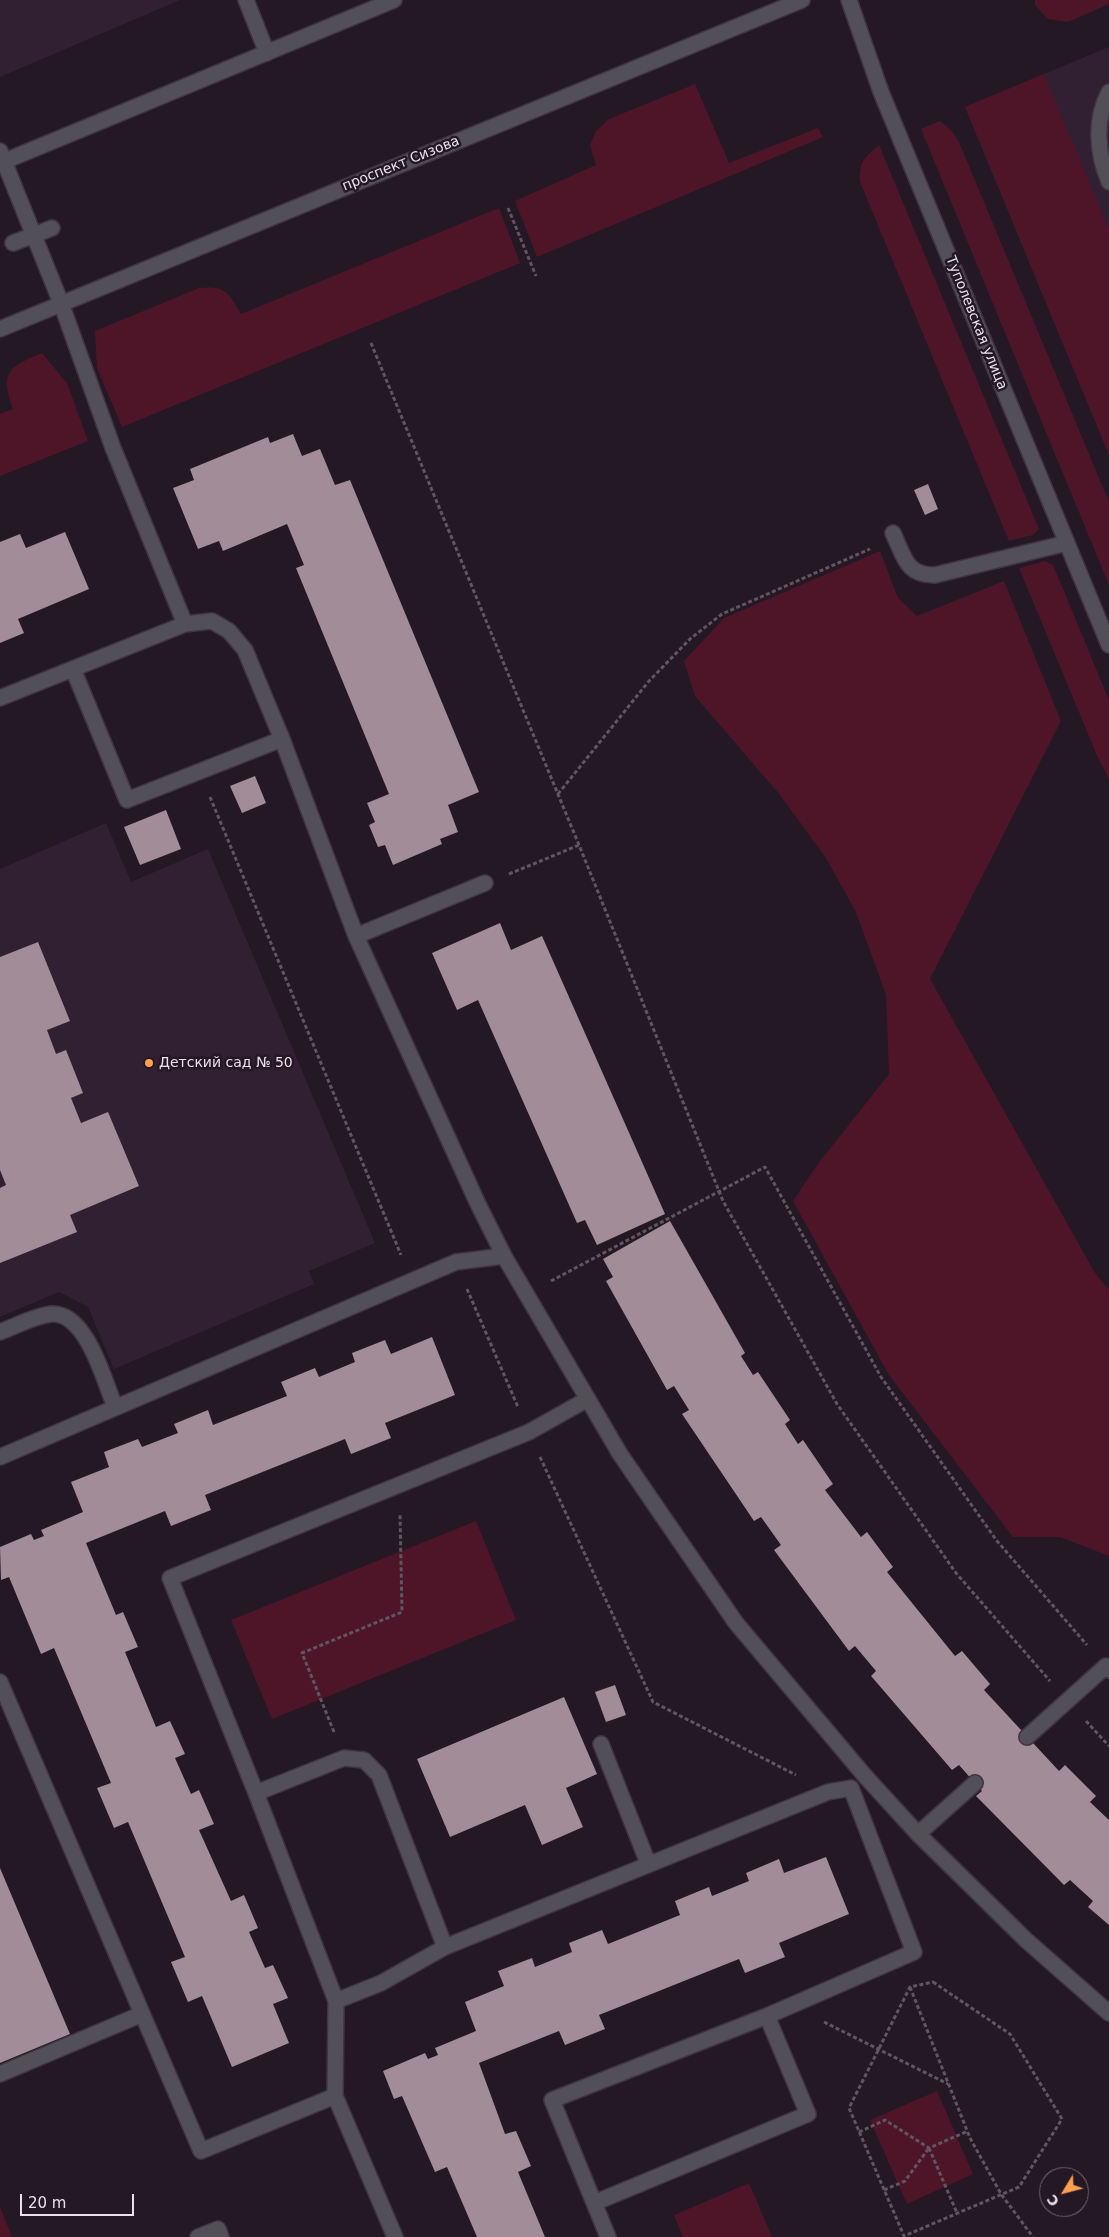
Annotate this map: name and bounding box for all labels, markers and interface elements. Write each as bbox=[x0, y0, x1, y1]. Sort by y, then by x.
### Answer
street label: проспект Сизова bbox=[340, 133, 462, 195]
street label: Туполевская улица bbox=[942, 254, 1010, 392]
place label: Детский сад № 50 bbox=[159, 1055, 293, 1071]
marker: Детский сад № 50 bbox=[143, 1057, 155, 1069]
north arrow bbox=[1039, 2167, 1089, 2217]
scale bar bbox=[22, 2184, 136, 2216]
text: С bbox=[1043, 2192, 1062, 2209]
text: 20 m bbox=[28, 2194, 66, 2212]

